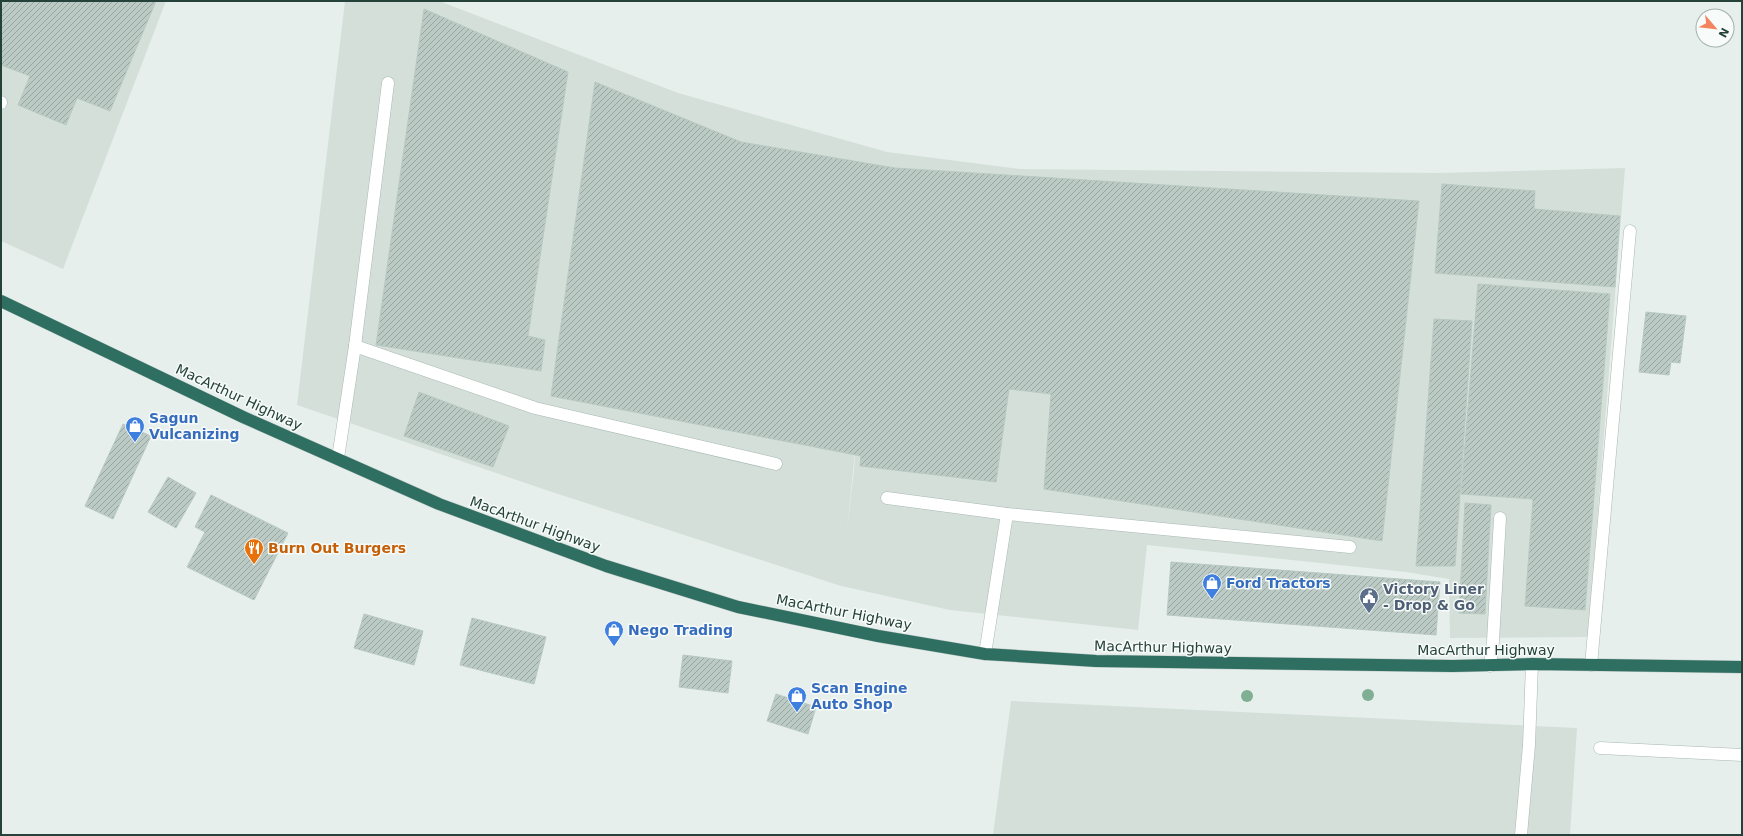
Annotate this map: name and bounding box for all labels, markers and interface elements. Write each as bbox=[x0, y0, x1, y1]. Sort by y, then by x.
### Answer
north arrow bbox=[1695, 8, 1735, 48]
text: N bbox=[1715, 25, 1731, 40]
street label: MacArthur Highway bbox=[173, 361, 305, 433]
place label: Sagun Vulcanizing bbox=[149, 410, 240, 442]
shop icon: Sagun Vulcanizing bbox=[124, 415, 146, 443]
street label: MacArthur Highway bbox=[468, 493, 602, 555]
restaurant icon: Burn Out Burgers bbox=[243, 537, 265, 565]
place label: Burn Out Burgers bbox=[268, 540, 406, 556]
shop icon: Ford Tractors bbox=[1201, 572, 1223, 600]
place label: Ford Tractors bbox=[1226, 575, 1331, 591]
place label: Victory Liner - Drop & Go bbox=[1383, 581, 1484, 613]
public building icon: Victory Liner - Drop & Go bbox=[1358, 586, 1380, 614]
street label: MacArthur Highway bbox=[775, 591, 913, 633]
shop icon: Nego Trading bbox=[603, 619, 625, 647]
place label: Nego Trading bbox=[628, 622, 733, 638]
street label: MacArthur Highway bbox=[1094, 638, 1232, 656]
street label: MacArthur Highway bbox=[1417, 642, 1555, 658]
place label: Scan Engine Auto Shop bbox=[811, 680, 907, 712]
shop icon: Scan Engine Auto Shop bbox=[786, 685, 808, 713]

